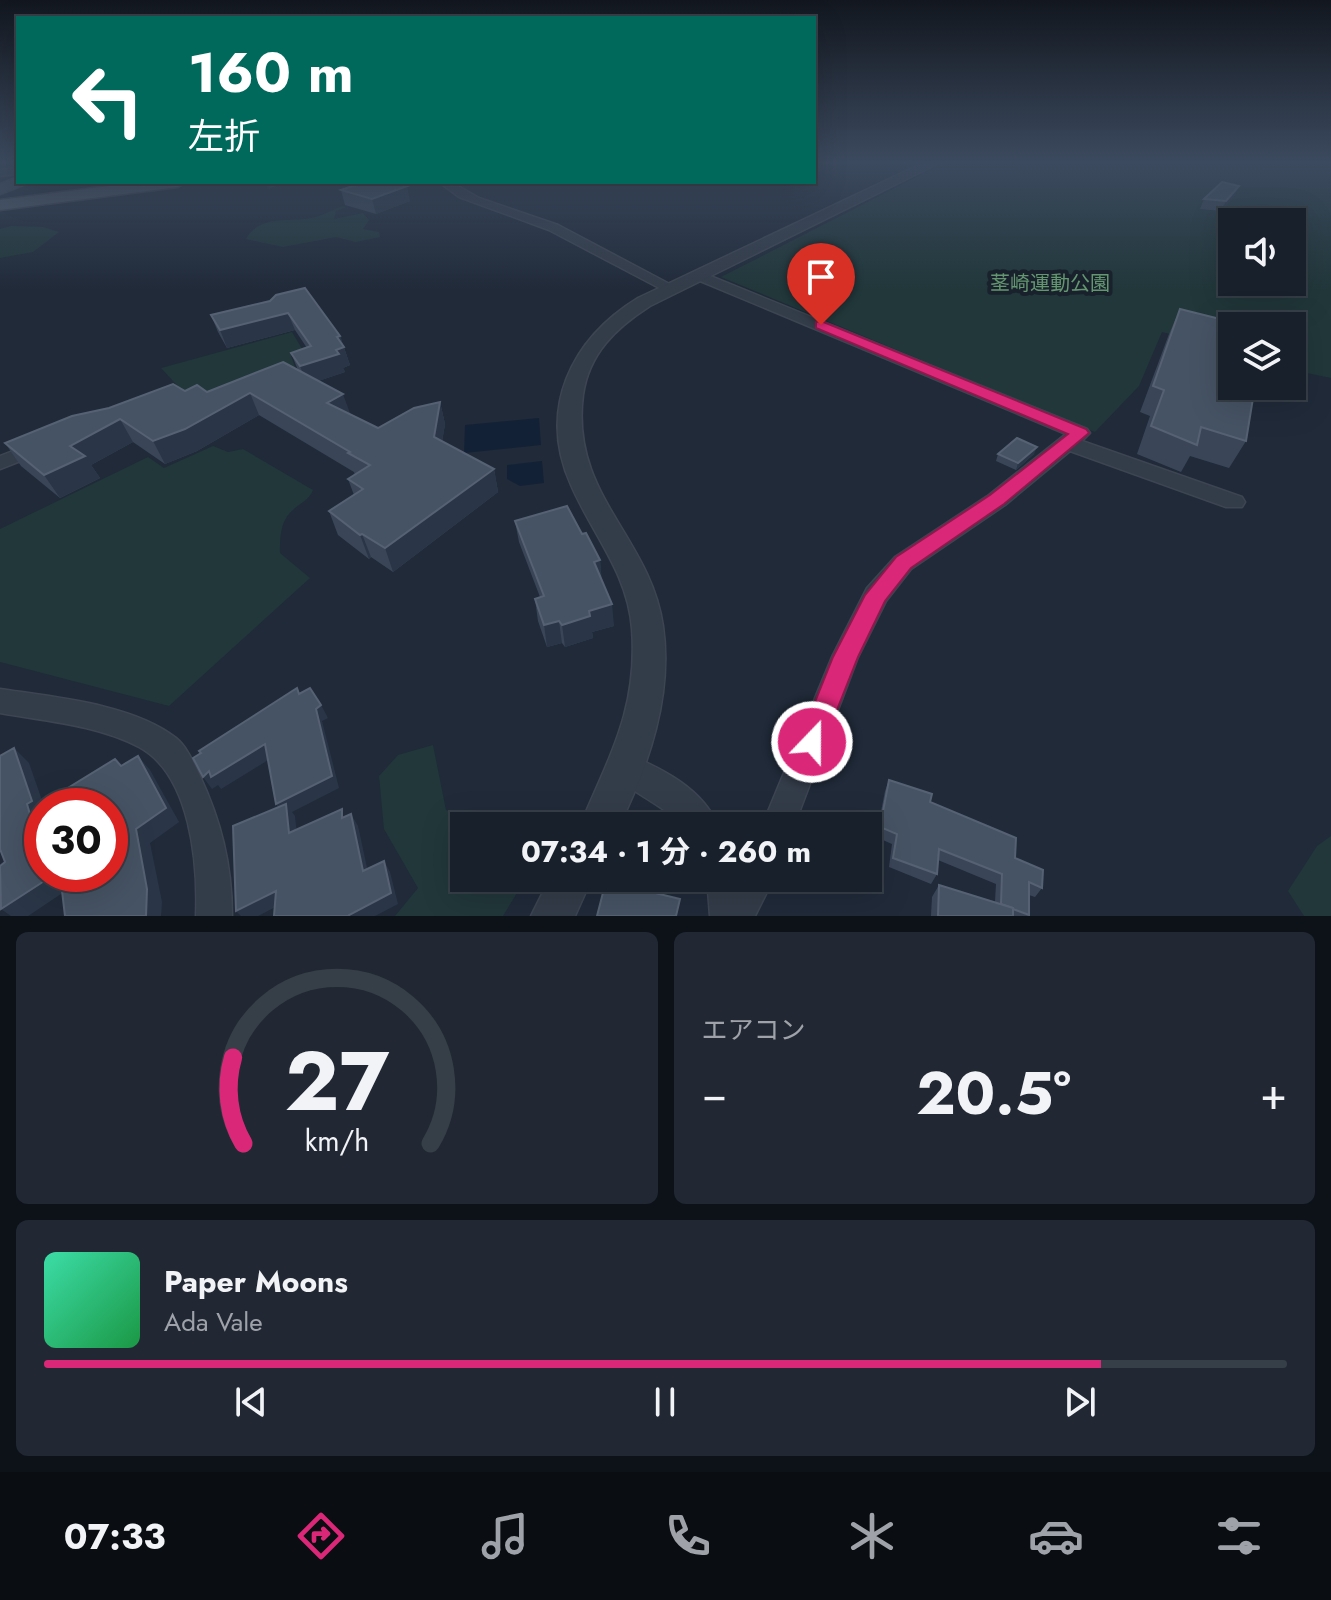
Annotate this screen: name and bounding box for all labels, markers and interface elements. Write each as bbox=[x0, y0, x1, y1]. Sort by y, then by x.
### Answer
text: 160 m bbox=[188, 32, 354, 113]
icon: left bbox=[56, 48, 160, 152]
text: 左折 bbox=[188, 110, 260, 162]
map controls bbox=[1218, 208, 1306, 400]
button: sound bbox=[1218, 208, 1306, 296]
pin bbox=[787, 243, 855, 325]
icon: arrive bbox=[799, 255, 843, 299]
park label: 茎崎運動公園 bbox=[990, 269, 1110, 298]
button: layers bbox=[1218, 312, 1306, 400]
position arrow bbox=[770, 700, 854, 784]
speed limit sign: 30 bbox=[24, 788, 128, 892]
text: 07:34 · 1 分 · 260 m bbox=[521, 830, 811, 873]
text: エアコン bbox=[702, 1011, 806, 1049]
text: 27 bbox=[284, 1021, 389, 1141]
text: 20.5° bbox=[916, 1050, 1071, 1137]
text: − bbox=[702, 1062, 727, 1126]
text: + bbox=[1260, 1062, 1287, 1126]
text: km/h bbox=[304, 1120, 369, 1162]
text: Paper Moons bbox=[164, 1260, 348, 1303]
text: Ada Vale bbox=[164, 1303, 263, 1341]
icon: previous bbox=[229, 1380, 273, 1424]
icon: pause bbox=[643, 1380, 687, 1424]
icon: next bbox=[1058, 1380, 1102, 1424]
icon: directions bbox=[293, 1508, 349, 1564]
icon: music bbox=[477, 1508, 533, 1564]
icon: phone bbox=[660, 1508, 716, 1564]
icon: climate bbox=[844, 1508, 900, 1564]
icon: car bbox=[1028, 1508, 1084, 1564]
icon: filters bbox=[1211, 1508, 1267, 1564]
text: 07:33 bbox=[64, 1510, 166, 1562]

